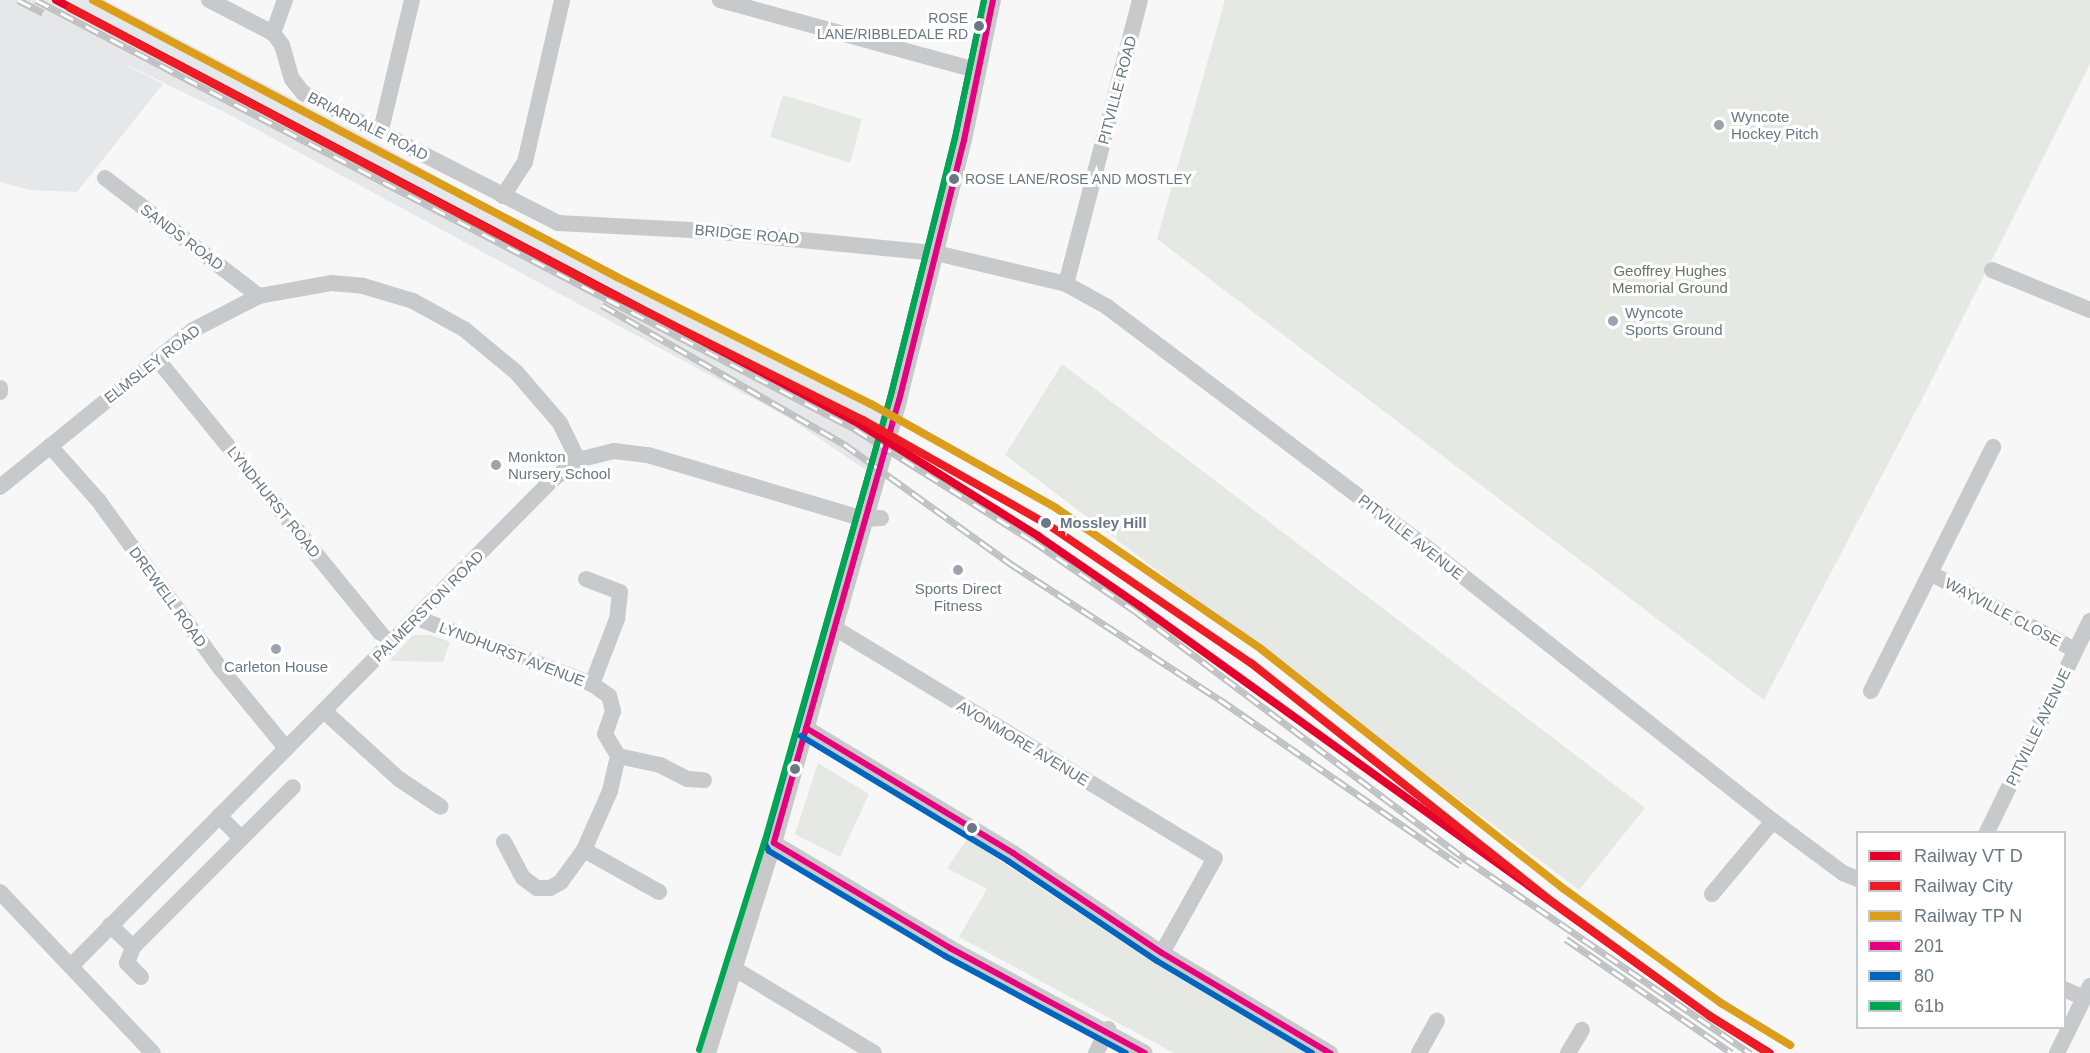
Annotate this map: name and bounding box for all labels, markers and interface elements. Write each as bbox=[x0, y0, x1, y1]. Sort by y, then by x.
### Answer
place label: ROSE LANE/RIBBLEDALE RD bbox=[817, 10, 968, 42]
marker: ROSE LANE/RIBBLEDALE RD bbox=[973, 20, 985, 32]
street label: PITVILLE ROAD bbox=[1094, 34, 1140, 146]
street label: BRIARDALE ROAD bbox=[305, 88, 431, 164]
place label: Wyncote Hockey Pitch bbox=[1731, 107, 1819, 142]
marker: Wyncote Hockey Pitch bbox=[1712, 118, 1726, 132]
place label: ROSE LANE/ROSE AND MOSTLEY bbox=[965, 171, 1193, 187]
marker: ROSE LANE/ROSE AND MOSTLEY bbox=[948, 173, 960, 185]
street label: SANDS ROAD bbox=[137, 200, 227, 274]
street label: BRIDGE ROAD bbox=[694, 220, 800, 248]
park label: Geoffrey Hughes Memorial Ground bbox=[1612, 261, 1728, 296]
place label: Wyncote Sports Ground bbox=[1625, 303, 1723, 338]
marker: Wyncote Sports Ground bbox=[1606, 314, 1620, 328]
street label: ELMSLEY ROAD bbox=[100, 321, 204, 407]
street label: LYNDHURST ROAD bbox=[224, 443, 324, 561]
place label: Monkton Nursery School bbox=[508, 447, 611, 482]
marker: Monkton Nursery School bbox=[489, 458, 503, 472]
street label: PITVILLE AVENUE bbox=[1355, 490, 1467, 584]
marker: Mossley Hill bbox=[1037, 514, 1055, 532]
place label: Mossley Hill bbox=[1060, 514, 1147, 532]
street label: DREWELL ROAD bbox=[125, 543, 211, 651]
street label: PALMERSTON ROAD bbox=[369, 547, 487, 665]
marker: Sports Direct Fitness bbox=[951, 563, 965, 577]
street label: WAYVILLE CLOSE bbox=[1942, 574, 2064, 650]
place label: Sports Direct Fitness bbox=[915, 579, 1001, 614]
street label: LYNDHURST AVENUE bbox=[436, 618, 588, 690]
marker: Carleton House bbox=[269, 642, 283, 656]
place label: Carleton House bbox=[224, 658, 328, 676]
street label: PITVILLE AVENUE bbox=[2002, 665, 2074, 789]
street label: AVONMORE AVENUE bbox=[954, 696, 1092, 790]
unlabelled marker bbox=[789, 763, 801, 775]
unlabelled marker bbox=[966, 822, 978, 834]
legend bbox=[1856, 831, 2066, 1029]
text: Railway VT D bbox=[1914, 846, 2023, 866]
text: Railway City bbox=[1914, 876, 2013, 896]
text: Railway TP N bbox=[1914, 906, 2022, 926]
text: 201 bbox=[1914, 936, 1944, 956]
text: 80 bbox=[1914, 966, 1934, 986]
text: 61b bbox=[1914, 996, 1944, 1016]

